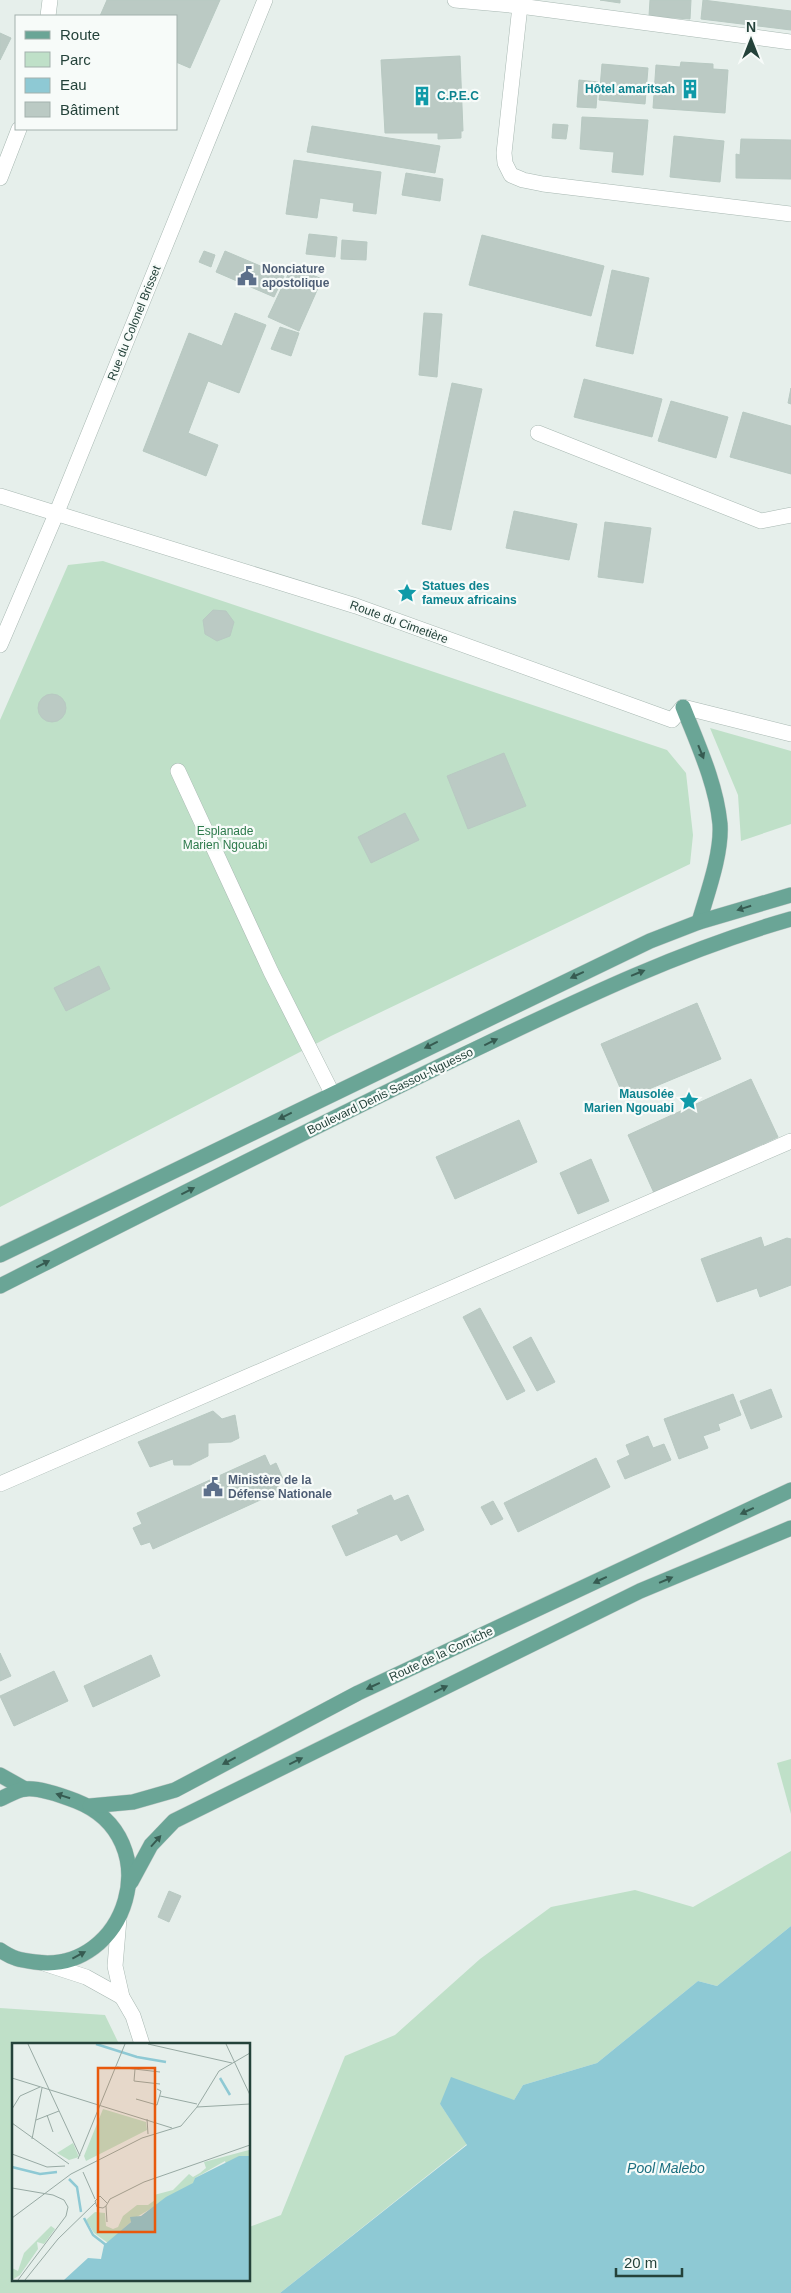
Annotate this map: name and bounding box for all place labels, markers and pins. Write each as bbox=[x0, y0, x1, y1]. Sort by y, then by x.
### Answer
building icon: Hôtel amaritsah bbox=[679, 78, 701, 100]
place label: Hôtel amaritsah bbox=[585, 82, 675, 96]
building icon: C.P.E.C bbox=[411, 85, 433, 107]
place label: C.P.E.C bbox=[437, 89, 479, 103]
place label: Nonciature apostolique bbox=[262, 262, 330, 290]
public building icon: Nonciature apostolique bbox=[236, 265, 258, 287]
place label: Statues des fameux africains bbox=[422, 579, 517, 607]
place icon: Statues des fameux africains bbox=[396, 582, 418, 604]
place label: Mausolée Marien Ngouabi bbox=[584, 1087, 674, 1115]
place icon: Mausolée Marien Ngouabi bbox=[678, 1090, 700, 1112]
place label: Ministère de la Défense Nationale bbox=[228, 1473, 332, 1501]
public building icon: Ministère de la Défense Nationale bbox=[202, 1476, 224, 1498]

